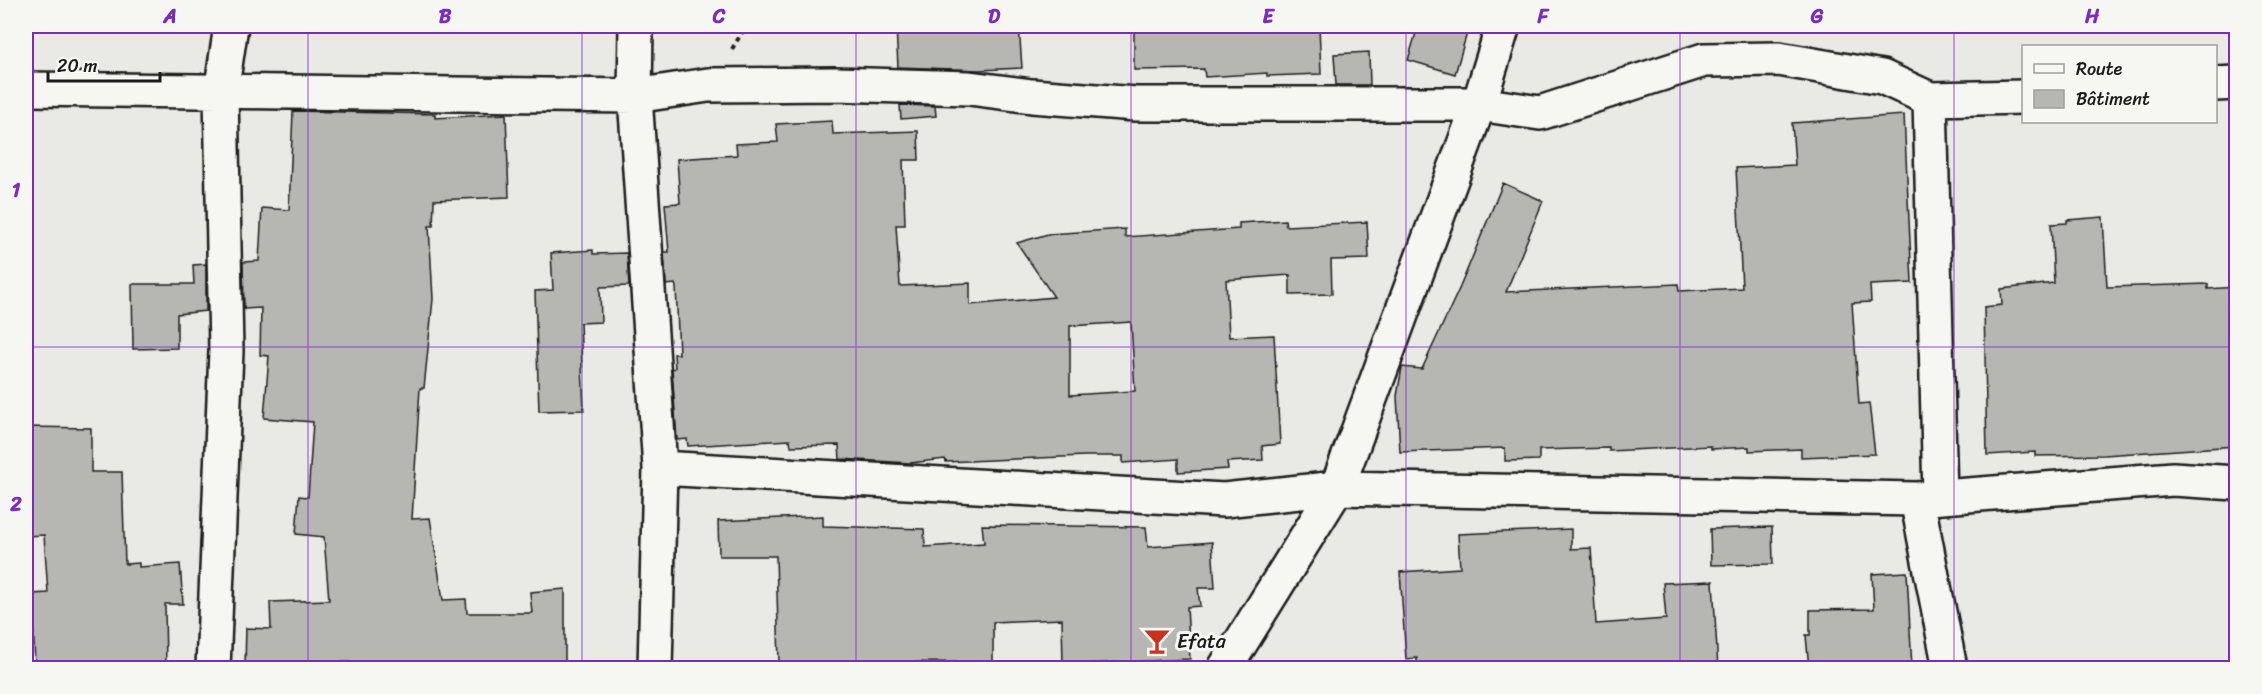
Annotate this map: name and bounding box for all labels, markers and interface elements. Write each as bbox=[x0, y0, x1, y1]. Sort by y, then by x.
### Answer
text: A bbox=[162, 0, 177, 34]
text: B bbox=[439, 0, 452, 34]
text: C bbox=[712, 0, 726, 34]
text: D bbox=[988, 0, 1001, 34]
text: E bbox=[1262, 0, 1275, 34]
text: F bbox=[1537, 0, 1550, 34]
text: G bbox=[1810, 0, 1824, 34]
text: H bbox=[2084, 0, 2100, 34]
scale bar bbox=[48, 45, 160, 83]
legend bbox=[2022, 45, 2217, 123]
text: 20 m bbox=[57, 50, 97, 82]
text: Route bbox=[2076, 53, 2123, 85]
text: Bâtiment bbox=[2076, 83, 2150, 115]
text: 1 bbox=[12, 173, 21, 208]
text: 2 bbox=[9, 487, 22, 522]
place label: Efata bbox=[1177, 624, 1227, 659]
bar icon: Efata bbox=[1142, 626, 1172, 656]

